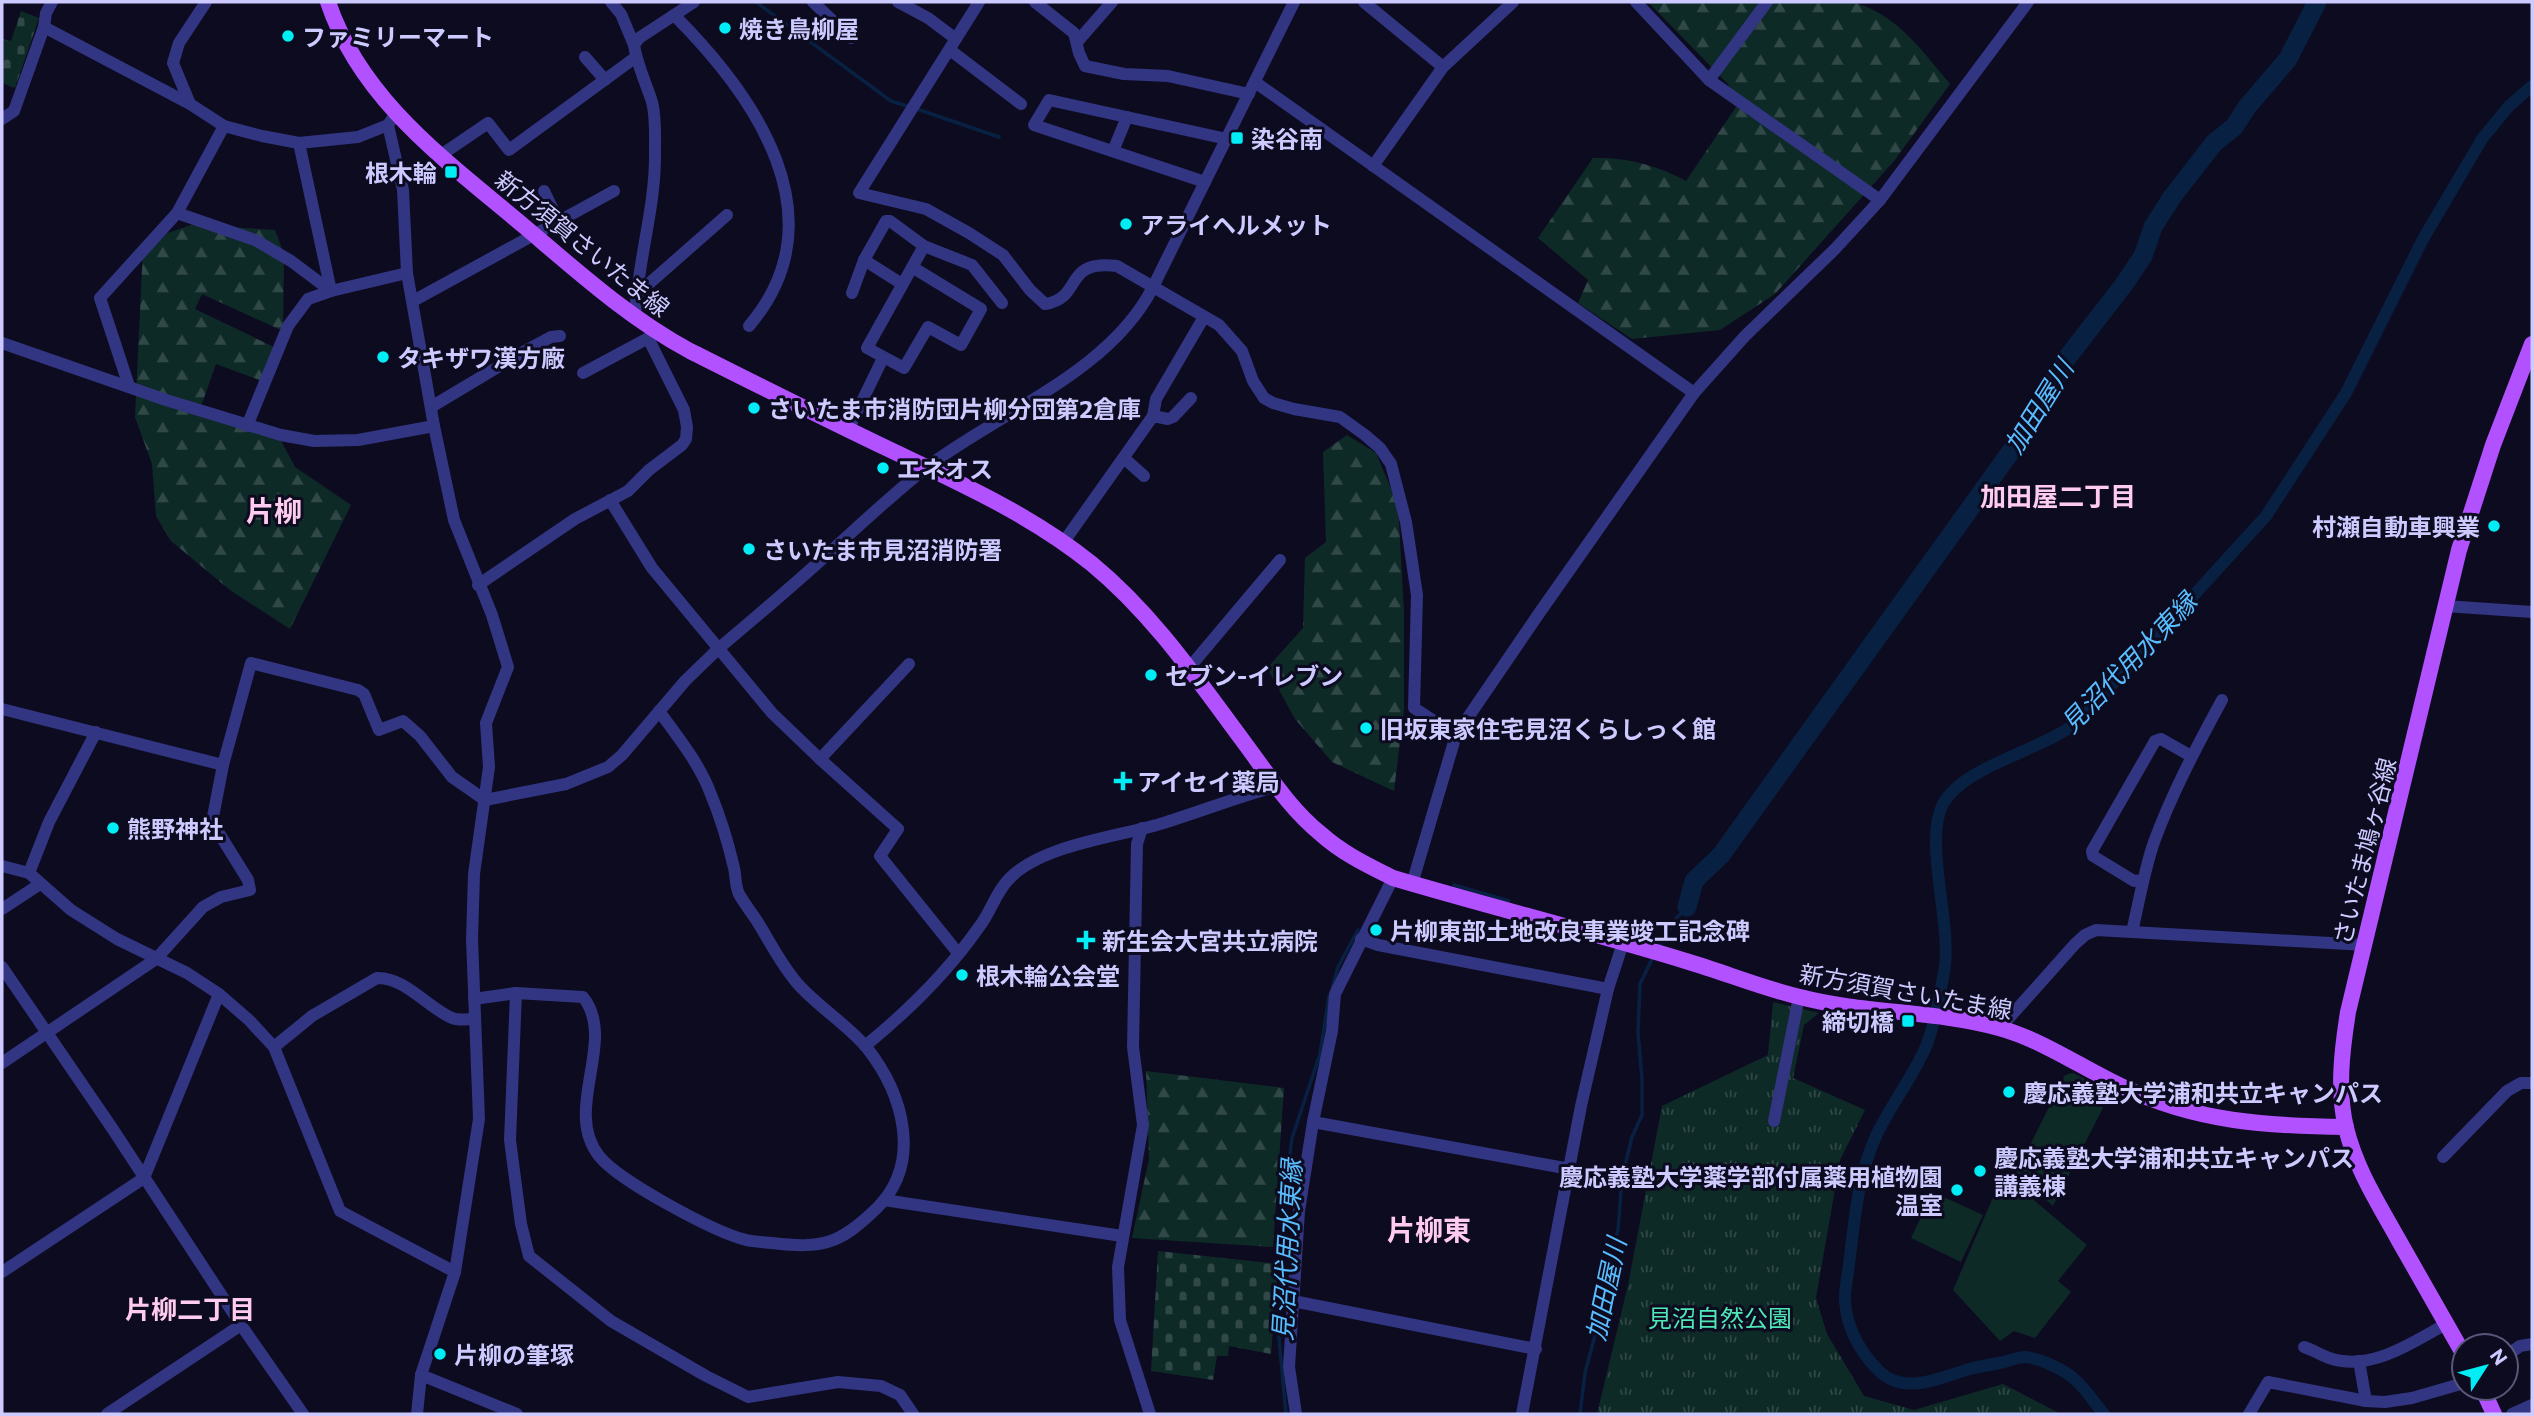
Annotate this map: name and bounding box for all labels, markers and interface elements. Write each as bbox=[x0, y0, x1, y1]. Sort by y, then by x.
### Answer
place label: 焼き鳥柳屋 bbox=[739, 14, 859, 43]
marker: 焼き鳥柳屋 bbox=[717, 20, 733, 36]
place label: ファミリーマート bbox=[302, 22, 494, 51]
marker: ファミリーマート bbox=[280, 28, 296, 44]
place label: 染谷南 bbox=[1251, 124, 1323, 153]
marker: 染谷南 bbox=[1229, 130, 1245, 146]
place label: 根木輪 bbox=[365, 158, 437, 187]
marker: 根木輪 bbox=[443, 164, 459, 180]
street label: 新方須賀さいたま線 bbox=[490, 164, 676, 322]
place label: アライヘルメット bbox=[1140, 210, 1332, 239]
marker: アライヘルメット bbox=[1118, 216, 1134, 232]
place label: タキザワ漢方廠 bbox=[397, 343, 565, 372]
marker: タキザワ漢方廠 bbox=[375, 349, 391, 365]
water label: 加田屋川 bbox=[1997, 351, 2080, 458]
place label: さいたま市消防団片柳分団第2倉庫 bbox=[768, 394, 1141, 423]
marker: さいたま市消防団片柳分団第2倉庫 bbox=[746, 400, 762, 416]
place label: エネオス bbox=[897, 454, 993, 483]
marker: エネオス bbox=[875, 460, 891, 476]
district label: 加田屋二丁目 bbox=[1980, 480, 2136, 511]
district label: 片柳 bbox=[246, 493, 302, 527]
place label: 村瀬自動車興業 bbox=[2312, 512, 2480, 541]
marker: 村瀬自動車興業 bbox=[2486, 518, 2502, 534]
place label: さいたま市見沼消防署 bbox=[763, 535, 1002, 564]
marker: さいたま市見沼消防署 bbox=[741, 541, 757, 557]
water label: 見沼代用水東縁 bbox=[2054, 584, 2204, 738]
place label: セブン-イレブン bbox=[1165, 661, 1343, 690]
marker: セブン-イレブン bbox=[1143, 667, 1159, 683]
place label: 旧坂東家住宅見沼くらしっく館 bbox=[1380, 714, 1716, 743]
marker: 旧坂東家住宅見沼くらしっく館 bbox=[1358, 720, 1374, 736]
street label: さいたま鳩ヶ谷線 bbox=[2327, 755, 2401, 947]
place label: アイセイ薬局 bbox=[1137, 767, 1280, 796]
marker: アイセイ薬局 bbox=[1115, 773, 1131, 789]
place label: 熊野神社 bbox=[127, 814, 223, 843]
marker: 熊野神社 bbox=[105, 820, 121, 836]
place label: 片柳東部土地改良事業竣工記念碑 bbox=[1390, 916, 1750, 945]
marker: 片柳東部土地改良事業竣工記念碑 bbox=[1368, 922, 1384, 938]
place label: 新生会大宮共立病院 bbox=[1102, 926, 1318, 955]
marker: 新生会大宮共立病院 bbox=[1076, 930, 1096, 950]
street label: 新方須賀さいたま線 bbox=[1797, 958, 2015, 1024]
place label: 根木輪公会堂 bbox=[976, 961, 1120, 990]
marker: 根木輪公会堂 bbox=[954, 967, 970, 983]
place label: 締切橋 bbox=[1822, 1007, 1894, 1036]
marker: 締切橋 bbox=[1900, 1013, 1916, 1029]
place label: 慶応義塾大学浦和共立キャンパス bbox=[2023, 1078, 2383, 1107]
marker: 慶応義塾大学浦和共立キャンパス bbox=[2001, 1084, 2017, 1100]
place label: 慶応義塾大学浦和共立キャンパス 講義棟 bbox=[1994, 1143, 2354, 1200]
water label: 見沼代用水東縁 bbox=[1266, 1155, 1306, 1342]
place label: 慶応義塾大学薬学部付属薬用植物園 温室 bbox=[1559, 1162, 1943, 1219]
marker: 慶応義塾大学浦和共立キャンパス 講義棟 bbox=[1972, 1163, 1988, 1179]
marker: 慶応義塾大学薬学部付属薬用植物園 温室 bbox=[1949, 1182, 1965, 1198]
district label: 片柳東 bbox=[1387, 1212, 1471, 1246]
water label: 加田屋川 bbox=[1579, 1232, 1632, 1343]
district label: 片柳二丁目 bbox=[125, 1293, 255, 1324]
park label: 見沼自然公園 bbox=[1648, 1303, 1792, 1332]
north arrow bbox=[2450, 1332, 2520, 1402]
place label: 片柳の筆塚 bbox=[454, 1340, 574, 1369]
text: N bbox=[2486, 1344, 2513, 1369]
marker: 片柳の筆塚 bbox=[432, 1346, 448, 1362]

